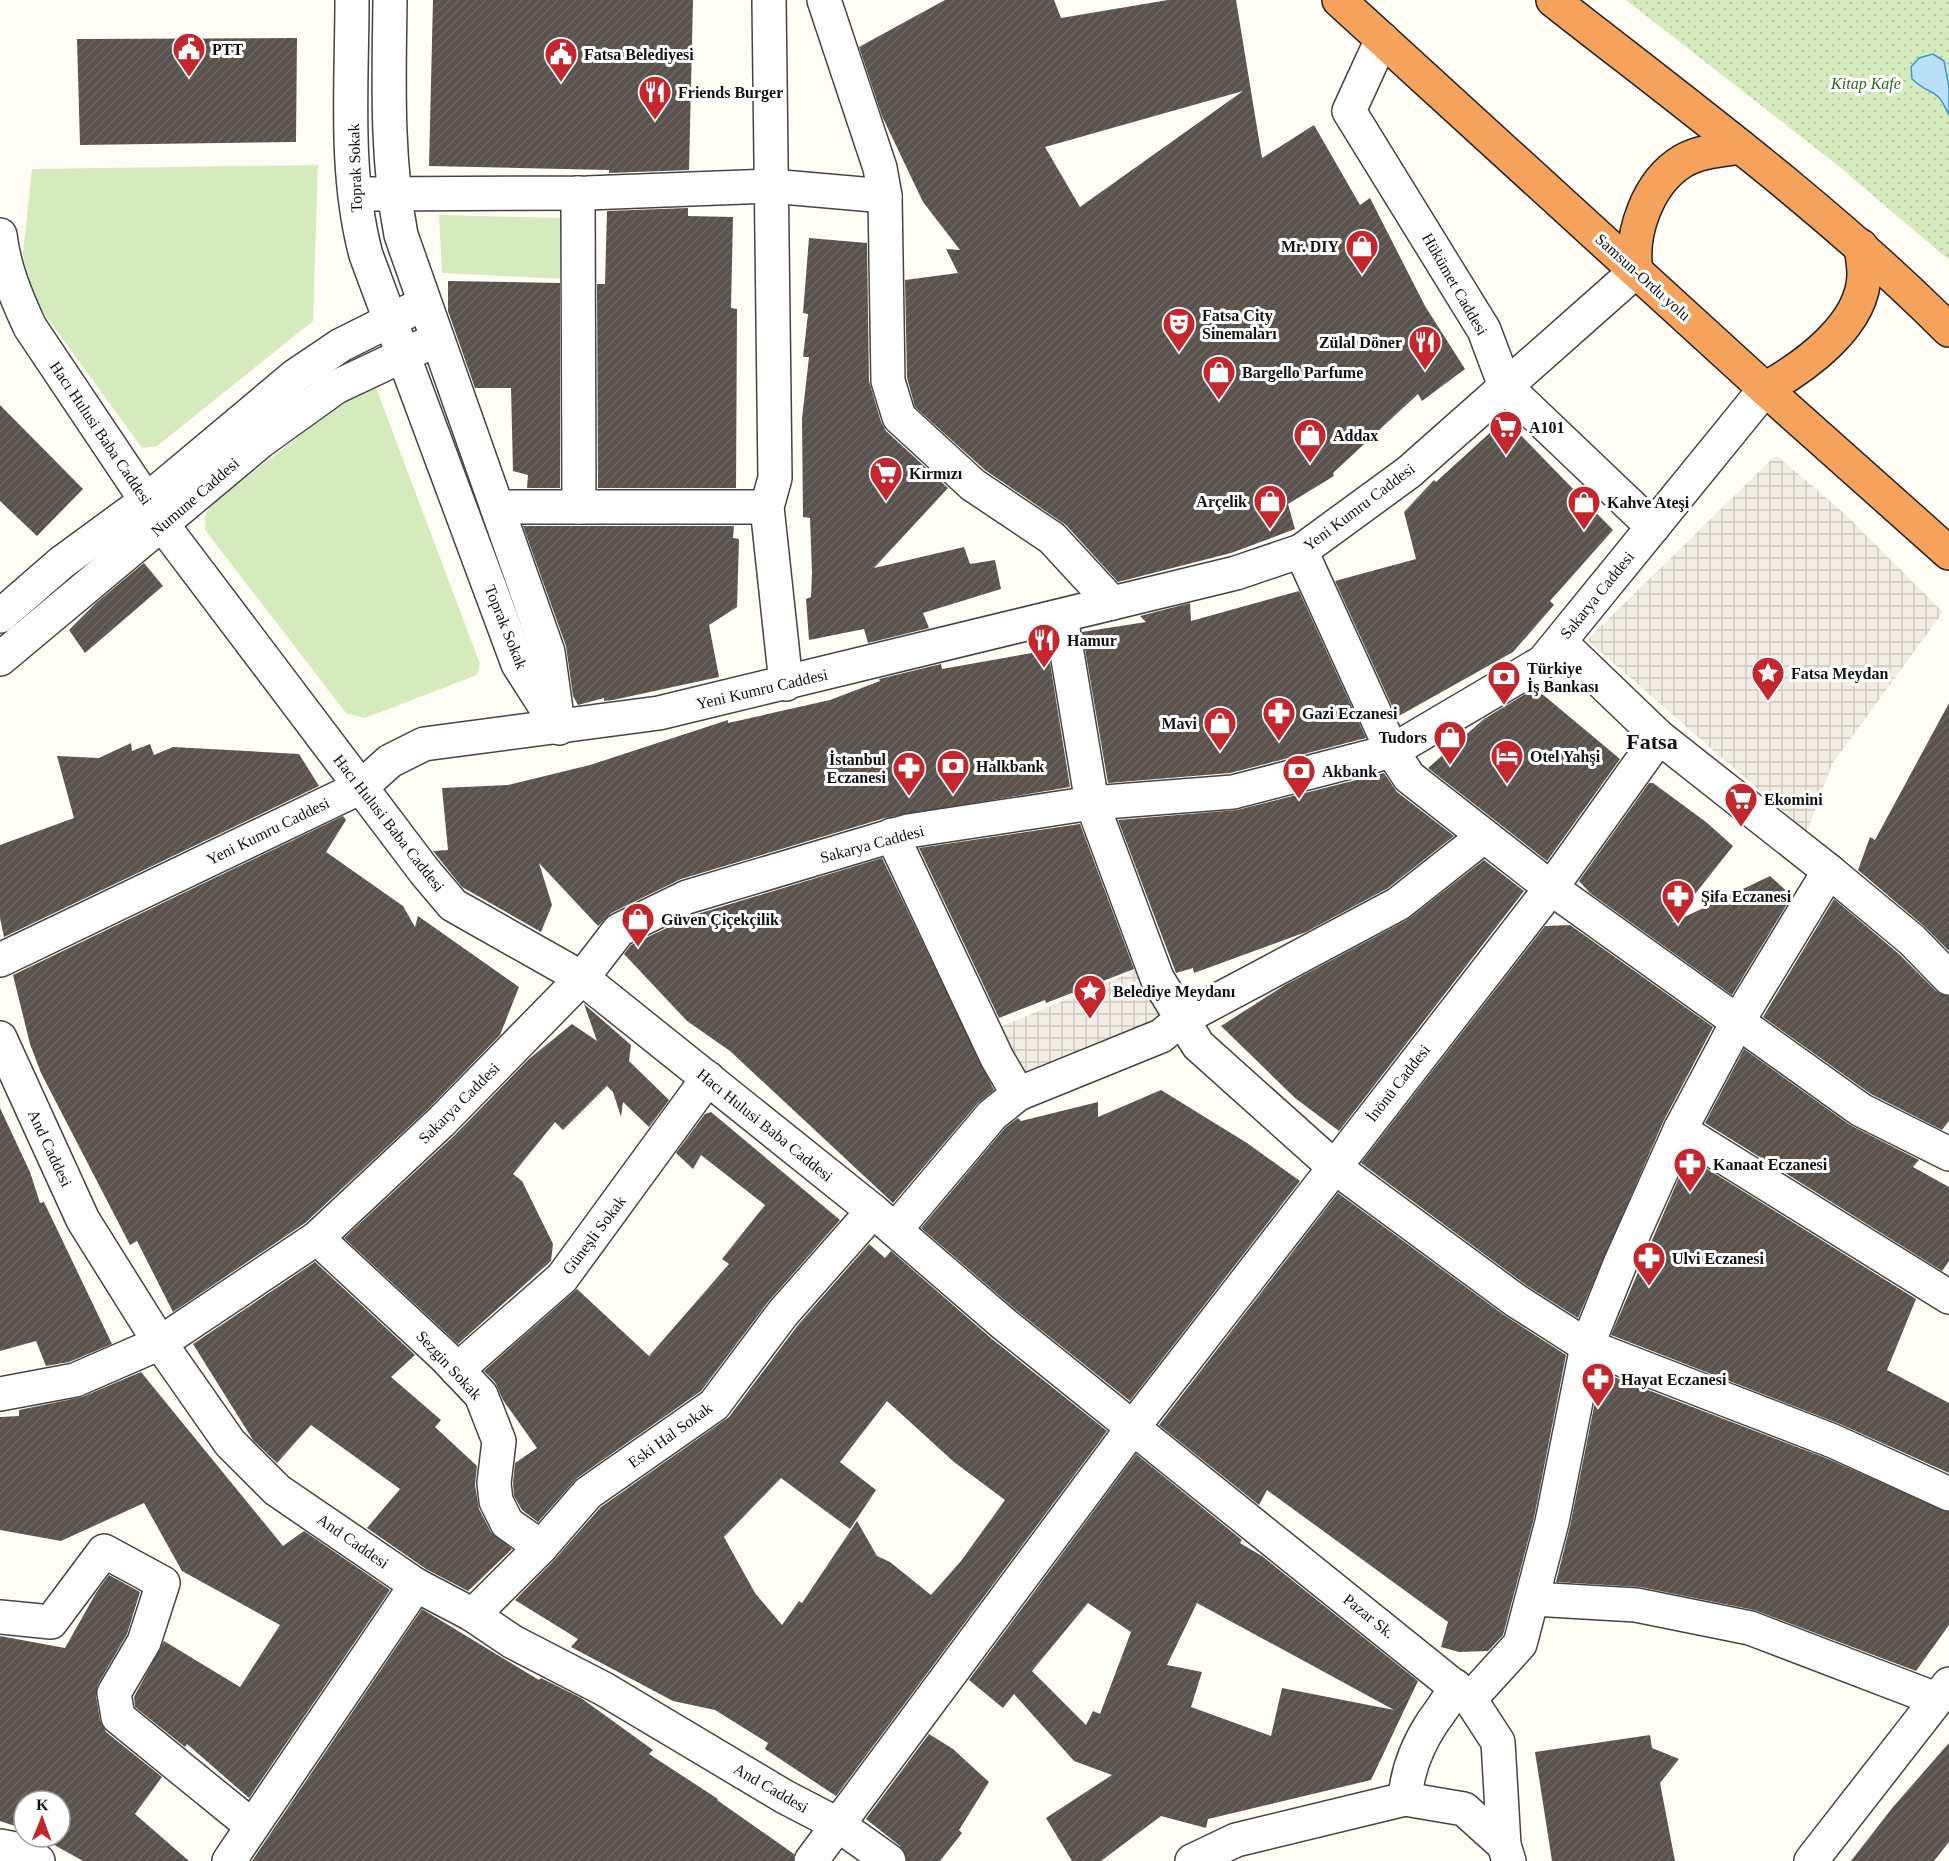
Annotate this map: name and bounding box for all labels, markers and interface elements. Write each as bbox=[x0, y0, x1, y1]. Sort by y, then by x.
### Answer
public building icon: PTT bbox=[171, 31, 207, 78]
public building icon: Fatsa Belediyesi bbox=[543, 36, 579, 83]
place label: PTT bbox=[212, 41, 243, 58]
place label: Fatsa Belediyesi bbox=[584, 46, 694, 64]
restaurant icon: Friends Burger bbox=[637, 74, 673, 121]
park label: Kitap Kafe bbox=[1830, 75, 1901, 93]
place label: Friends Burger bbox=[678, 84, 783, 102]
street label: Toprak Sokak bbox=[345, 123, 366, 213]
shop icon: Mr. DIY bbox=[1344, 228, 1380, 275]
street label: Hükümet Caddesi bbox=[1419, 230, 1491, 339]
street label: Samsun-Ordu yolu bbox=[1592, 230, 1694, 325]
place label: Mr. DIY bbox=[1281, 238, 1339, 255]
theatre icon: Fatsa City Sinemaları bbox=[1161, 306, 1197, 353]
place label: Fatsa City Sinemaları bbox=[1202, 307, 1277, 342]
restaurant icon: Zülal Döner bbox=[1407, 324, 1443, 371]
place label: Zülal Döner bbox=[1319, 334, 1402, 351]
shop icon: Bargello Parfume bbox=[1201, 354, 1237, 401]
street label: Hacı Hulusi Baba Caddesi bbox=[47, 358, 156, 508]
place label: Bargello Parfume bbox=[1242, 364, 1363, 382]
supermarket icon: A101 bbox=[1488, 409, 1524, 456]
shop icon: Addax bbox=[1292, 417, 1328, 464]
place label: A101 bbox=[1529, 419, 1565, 436]
place label: Addax bbox=[1333, 427, 1378, 444]
street label: Numune Caddesi bbox=[148, 454, 243, 540]
supermarket icon: Kırmızı bbox=[868, 455, 904, 502]
street label: Yeni Kumru Caddesi bbox=[1300, 459, 1418, 554]
place label: Kırmızı bbox=[909, 465, 963, 482]
shop icon: Arçelik bbox=[1252, 483, 1288, 530]
shop icon: Kahve Ateşi bbox=[1566, 484, 1602, 531]
place label: Arçelik bbox=[1196, 493, 1247, 511]
place label: Kahve Ateşi bbox=[1607, 494, 1690, 512]
street label: Sakarya Caddesi bbox=[1557, 548, 1638, 643]
street label: Toprak Sokak bbox=[481, 583, 531, 672]
restaurant icon: Hamur bbox=[1026, 622, 1062, 669]
place label: Hamur bbox=[1067, 632, 1117, 649]
place icon: Fatsa Meydan bbox=[1750, 655, 1786, 702]
bank icon: Türkiye İş Bankası bbox=[1486, 659, 1522, 706]
place label: Türkiye İş Bankası bbox=[1527, 660, 1599, 696]
street label: Yeni Kumru Caddesi bbox=[695, 665, 830, 712]
place label: Fatsa Meydan bbox=[1791, 665, 1888, 683]
pharmacy icon: Gazi Eczanesi bbox=[1261, 695, 1297, 742]
shop icon: Mavi bbox=[1202, 705, 1238, 752]
place label: Gazi Eczanesi bbox=[1302, 705, 1398, 722]
place label: Mavi bbox=[1161, 715, 1198, 732]
shop icon: Tudors bbox=[1432, 719, 1468, 766]
place label: Tudors bbox=[1379, 729, 1427, 746]
district label: Fatsa bbox=[1626, 729, 1678, 754]
hotel icon: Otel Yahşi bbox=[1489, 738, 1525, 785]
bank icon: Halkbank bbox=[935, 748, 971, 795]
place label: Otel Yahşi bbox=[1530, 748, 1601, 766]
place label: İstanbul Eczanesi bbox=[826, 750, 887, 786]
pharmacy icon: İstanbul Eczanesi bbox=[891, 750, 927, 797]
street label: Hacı Hulusi Baba Caddesi bbox=[330, 751, 448, 895]
bank icon: Akbank bbox=[1281, 753, 1317, 800]
place label: Halkbank bbox=[976, 758, 1045, 775]
place label: Akbank bbox=[1322, 763, 1377, 780]
supermarket icon: Ekomini bbox=[1723, 781, 1759, 828]
place label: Ekomini bbox=[1764, 791, 1823, 808]
street label: Yeni Kumru Caddesi bbox=[204, 794, 333, 868]
street label: Sakarya Caddesi bbox=[818, 822, 927, 867]
pharmacy icon: Şifa Eczanesi bbox=[1660, 878, 1696, 925]
place label: Şifa Eczanesi bbox=[1701, 888, 1792, 906]
shop icon: Güven Çiçekçilik bbox=[620, 901, 656, 948]
place label: Güven Çiçekçilik bbox=[661, 911, 779, 929]
place icon: Belediye Meydanı bbox=[1072, 973, 1108, 1020]
place label: Belediye Meydanı bbox=[1113, 983, 1236, 1001]
street label: İnönü Caddesi bbox=[1363, 1041, 1434, 1125]
street label: Sakarya Caddesi bbox=[415, 1059, 504, 1148]
street label: Hacı Hulusi Baba Caddesi bbox=[694, 1065, 837, 1185]
street label: And Caddesi bbox=[25, 1107, 75, 1190]
pharmacy icon: Kanaat Eczanesi bbox=[1672, 1146, 1708, 1193]
place label: Kanaat Eczanesi bbox=[1713, 1156, 1828, 1173]
street label: Güneşli Sokak bbox=[559, 1192, 630, 1278]
pharmacy icon: Ulvi Eczanesi bbox=[1631, 1240, 1667, 1287]
place label: Ulvi Eczanesi bbox=[1672, 1250, 1765, 1267]
street label: Sezgin Sokak bbox=[412, 1327, 485, 1403]
pharmacy icon: Hayat Eczanesi bbox=[1580, 1361, 1616, 1408]
place label: Hayat Eczanesi bbox=[1621, 1371, 1727, 1389]
street label: Eski Hal Sokak bbox=[625, 1399, 715, 1471]
street label: And Caddesi bbox=[314, 1510, 392, 1572]
street label: Pazar Sk. bbox=[1340, 1590, 1398, 1642]
street label: And Caddesi bbox=[731, 1760, 812, 1816]
north arrow bbox=[12, 1789, 72, 1849]
text: K bbox=[36, 1796, 49, 1813]

